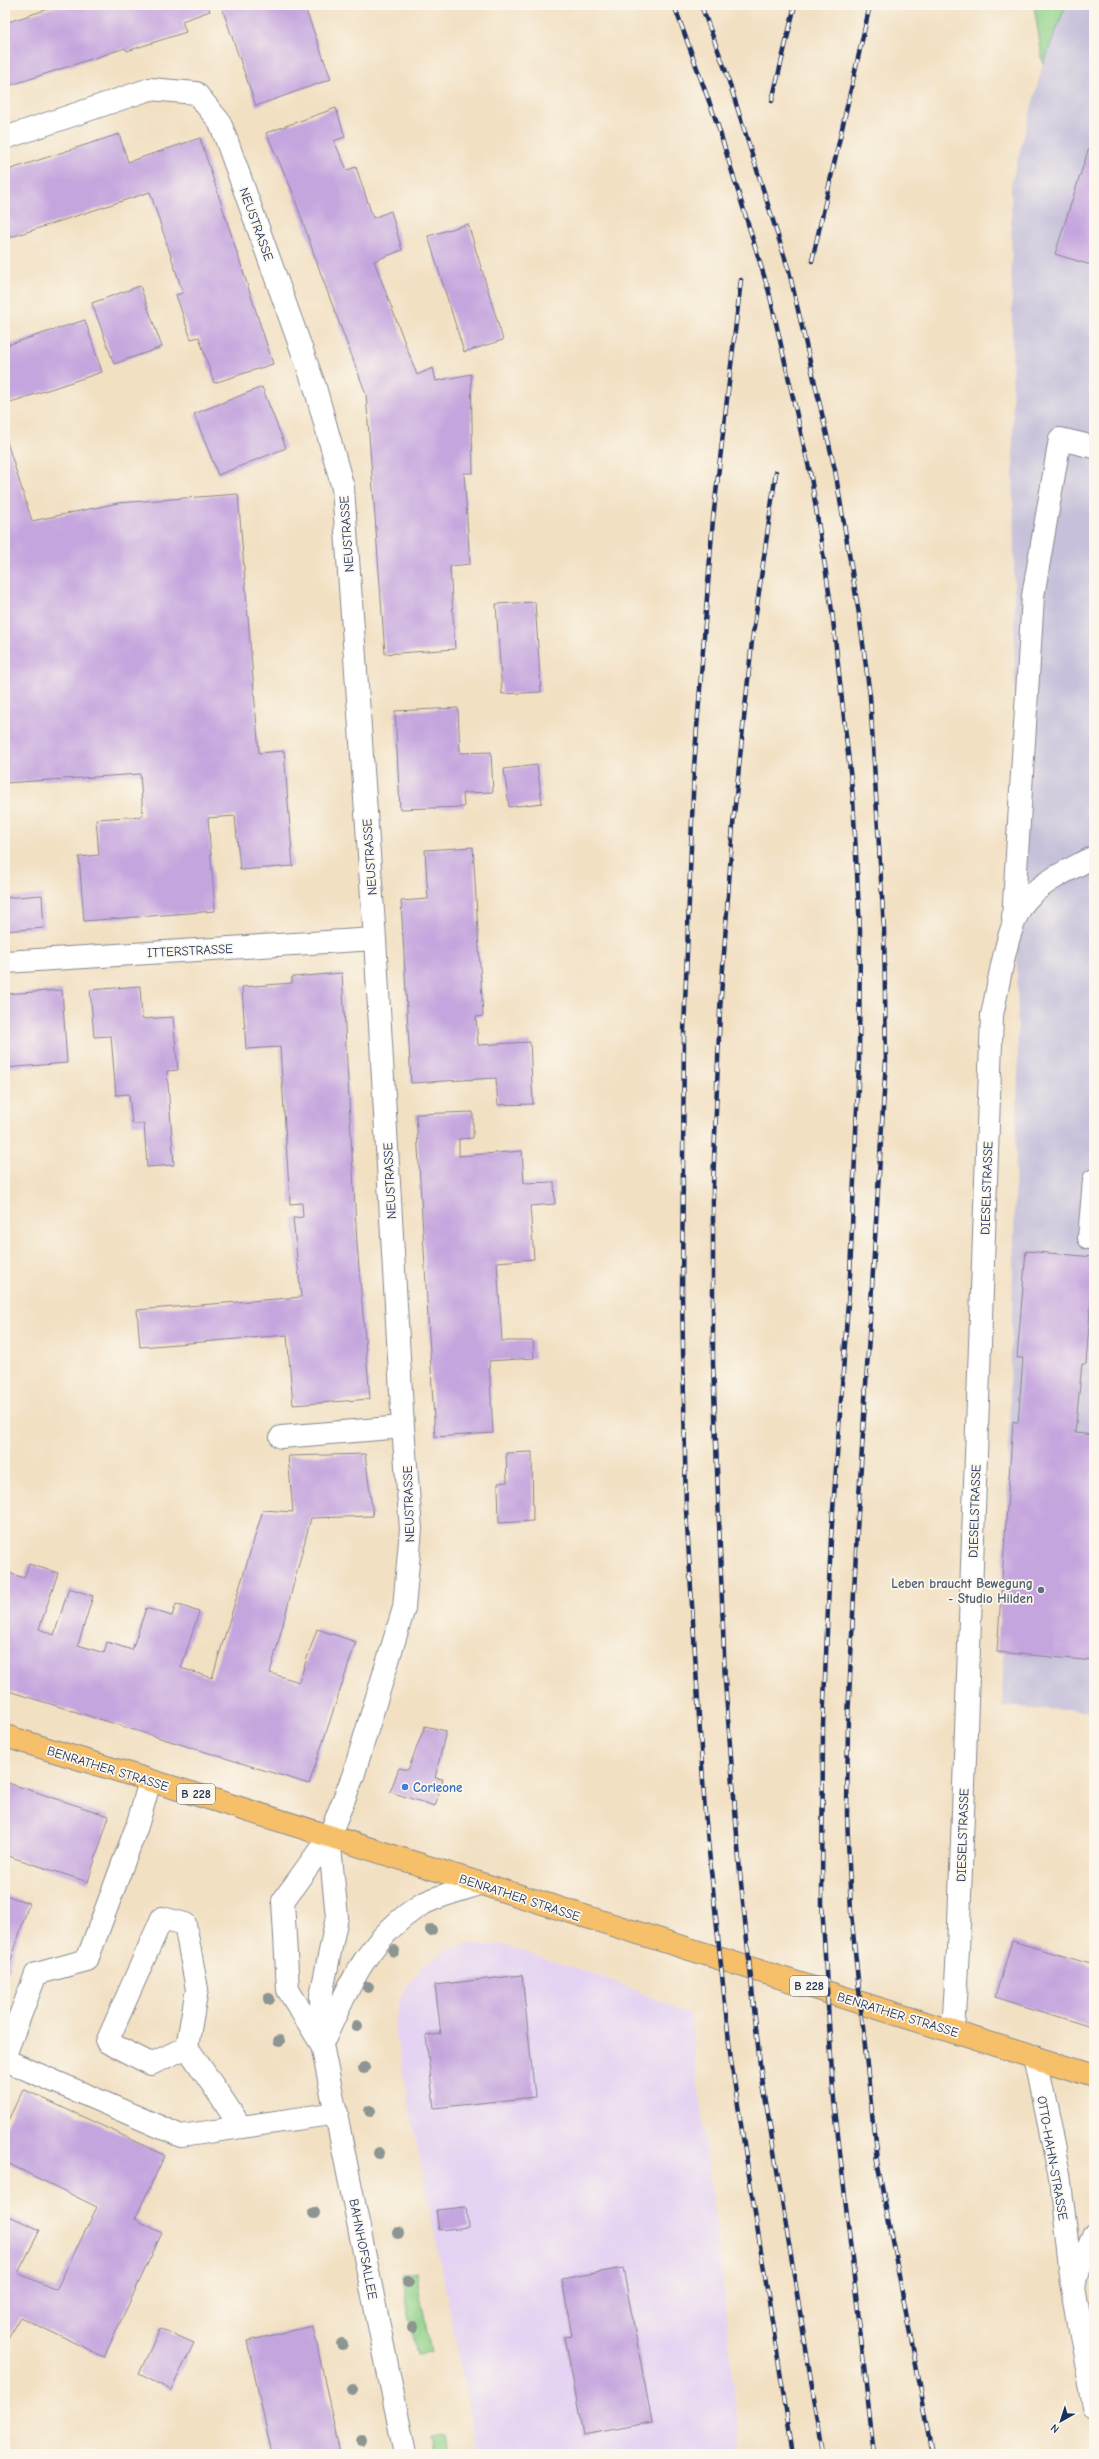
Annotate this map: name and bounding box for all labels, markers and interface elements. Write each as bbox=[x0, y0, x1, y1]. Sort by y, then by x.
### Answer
street label: NEUSTRASSE bbox=[236, 186, 277, 263]
street label: NEUSTRASSE bbox=[336, 495, 357, 573]
street label: NEUSTRASSE bbox=[359, 818, 380, 896]
street label: ITTERSTRASSE bbox=[147, 941, 233, 960]
street label: DIESELSTRASSE bbox=[977, 1141, 996, 1235]
street label: NEUSTRASSE bbox=[380, 1142, 399, 1220]
street label: DIESELSTRASSE bbox=[965, 1464, 984, 1558]
street label: NEUSTRASSE bbox=[400, 1465, 417, 1543]
place label: Leben braucht Bewegung - Studio Hilden bbox=[891, 1576, 1033, 1606]
marker: Leben braucht Bewegung - Studio Hilden bbox=[1036, 1585, 1046, 1595]
street label: BENRATHER STRASSE bbox=[45, 1743, 171, 1794]
place label: Corleone bbox=[413, 1780, 463, 1795]
marker: Corleone bbox=[400, 1782, 410, 1792]
road number: B 228 bbox=[177, 1784, 215, 1804]
street label: DIESELSTRASSE bbox=[953, 1788, 972, 1882]
street label: BENRATHER STRASSE bbox=[457, 1871, 582, 1924]
road number: B 228 bbox=[790, 1976, 828, 1996]
street label: BENRATHER STRASSE bbox=[835, 1989, 961, 2040]
street label: OTTO-HAHN-STRASSE bbox=[1034, 2095, 1071, 2222]
street label: BAHNHOFSALLEE bbox=[346, 2197, 381, 2301]
north arrow bbox=[1041, 2401, 1081, 2441]
text: N bbox=[1048, 2421, 1062, 2436]

